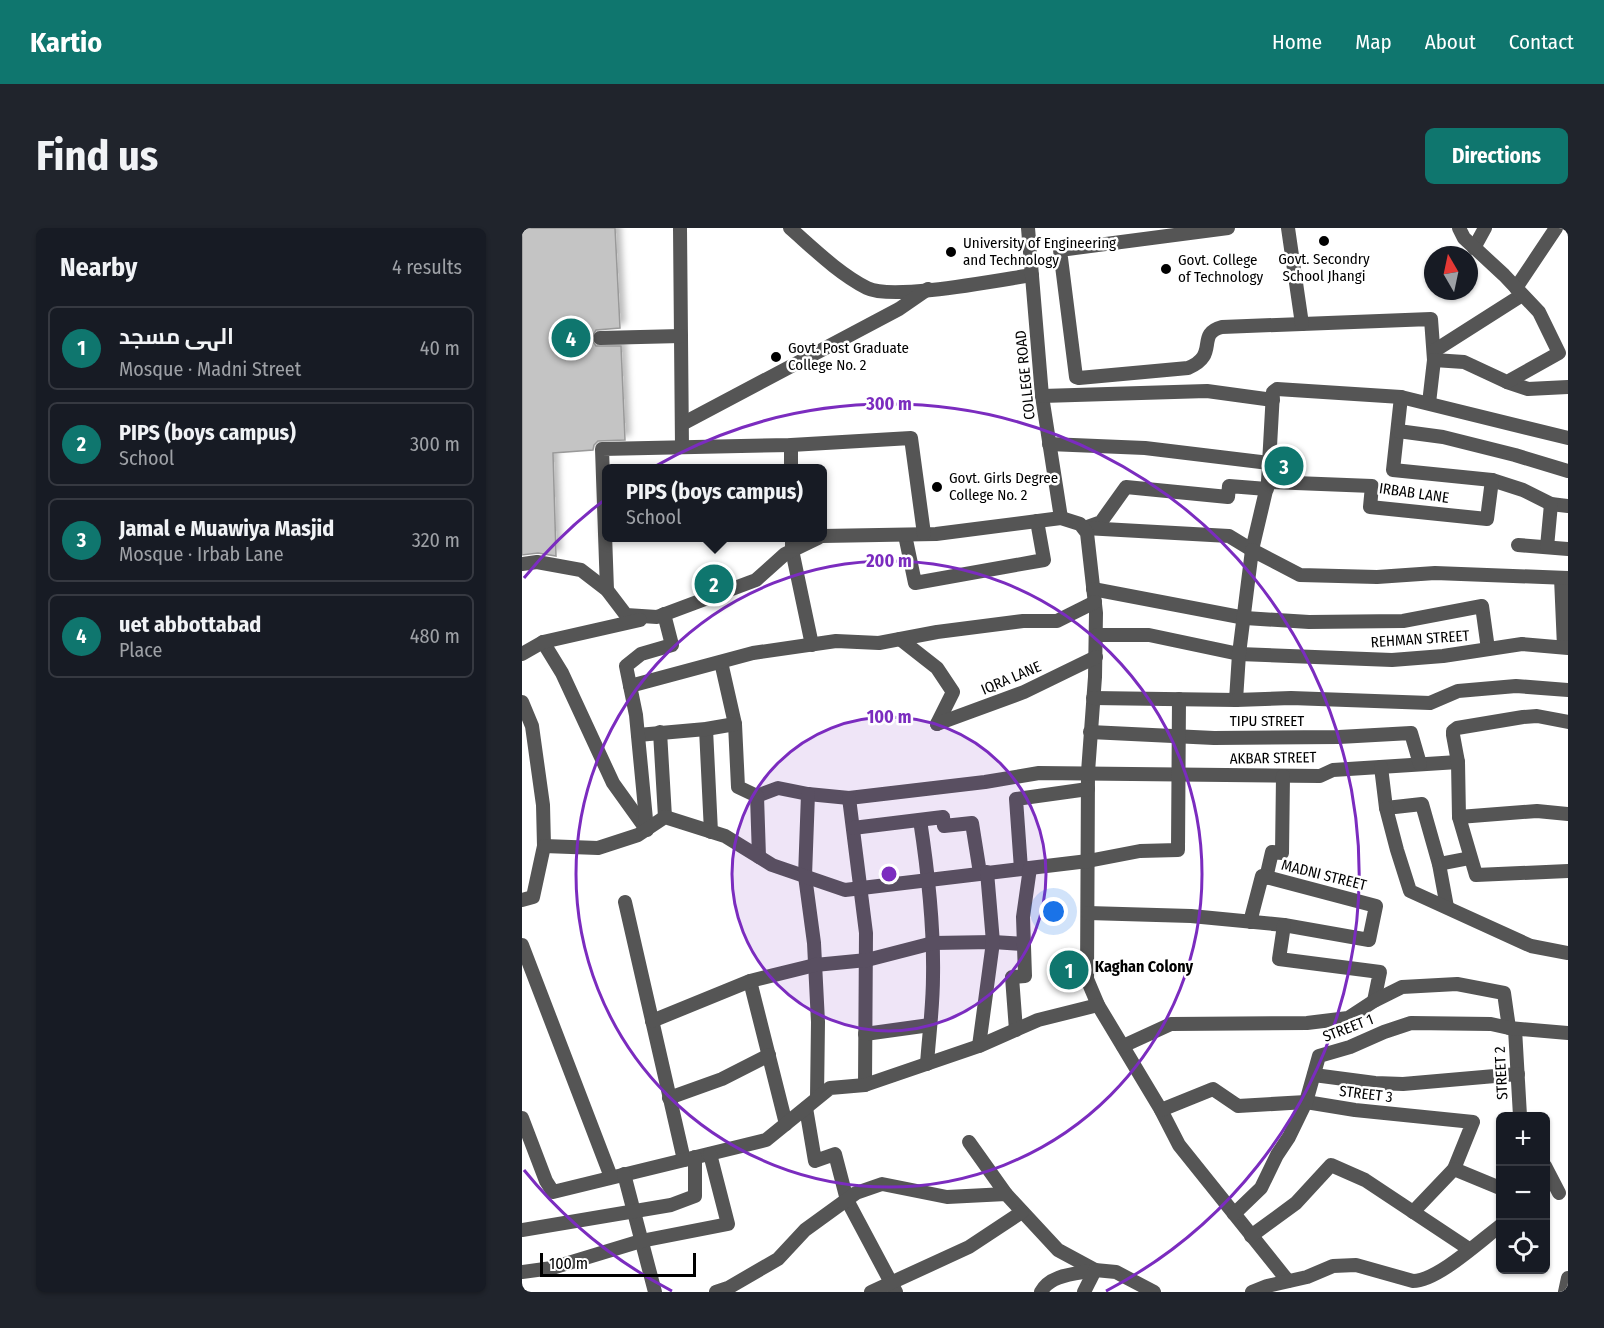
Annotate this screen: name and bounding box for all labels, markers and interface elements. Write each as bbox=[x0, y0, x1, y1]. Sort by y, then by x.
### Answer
text: Kartio bbox=[30, 26, 102, 59]
text: Home bbox=[1272, 29, 1322, 55]
text: Map bbox=[1355, 29, 1392, 55]
text: About bbox=[1425, 29, 1476, 55]
text: Contact bbox=[1509, 29, 1574, 55]
button: Directions bbox=[1425, 128, 1568, 184]
text: Find us bbox=[36, 131, 158, 181]
place label: University of Engineering and Technology bbox=[963, 234, 1116, 269]
marker: Govt. Secondry School Jhangi bbox=[1317, 234, 1331, 248]
marker: University of Engineering and Technology bbox=[944, 245, 958, 259]
north arrow bbox=[1424, 246, 1478, 300]
place label: Govt. Secondry School Jhangi bbox=[1278, 250, 1370, 285]
place label: Govt. College of Technology bbox=[1178, 251, 1263, 286]
text: Nearby bbox=[60, 252, 137, 283]
text: 4 results bbox=[392, 255, 462, 279]
marker: Govt. College of Technology bbox=[1159, 262, 1173, 276]
pin: 4 bbox=[551, 316, 590, 360]
text: الہی مسجد bbox=[119, 323, 234, 350]
street label: COLLEGE ROAD bbox=[1011, 329, 1039, 421]
text: 1 bbox=[77, 336, 86, 360]
text: 40 m bbox=[420, 336, 460, 360]
place label: Govt. Post Graduate College No. 2 bbox=[788, 339, 909, 374]
marker: Govt. Post Graduate College No. 2 bbox=[769, 350, 783, 364]
text: Mosque · Madni Street bbox=[119, 357, 301, 381]
text: 300 m bbox=[865, 393, 912, 415]
text: PIPS (boys campus) bbox=[119, 419, 296, 446]
text: 2 bbox=[77, 432, 86, 456]
text: 300 m bbox=[410, 432, 460, 456]
pin: 3 bbox=[1264, 444, 1304, 488]
text: School bbox=[119, 446, 174, 470]
popup bbox=[602, 464, 827, 542]
place label: Govt. Girls Degree College No. 2 bbox=[949, 469, 1058, 504]
text: PIPS (boys campus) bbox=[626, 478, 803, 505]
street label: IRBAB LANE bbox=[1378, 479, 1450, 507]
marker: Govt. Girls Degree College No. 2 bbox=[930, 480, 944, 494]
text: School bbox=[626, 505, 681, 529]
text: Jamal e Muawiya Masjid bbox=[119, 515, 334, 542]
text: 3 bbox=[77, 528, 86, 552]
text: 320 m bbox=[412, 528, 460, 552]
text: Mosque · Irbab Lane bbox=[119, 542, 284, 566]
text: 200 m bbox=[865, 550, 912, 572]
pin: 2 bbox=[694, 562, 734, 606]
text: uet abbottabad bbox=[119, 611, 261, 638]
text: 4 bbox=[76, 624, 87, 648]
text: 480 m bbox=[410, 624, 460, 648]
street label: REHMAN STREET bbox=[1370, 627, 1470, 651]
text: Place bbox=[119, 638, 162, 662]
street label: IQRA LANE bbox=[978, 657, 1044, 699]
text: 100 m bbox=[867, 706, 911, 728]
street label: TIPU STREET bbox=[1230, 712, 1304, 730]
street label: AKBAR STREET bbox=[1229, 748, 1317, 768]
street label: MADNI STREET bbox=[1280, 856, 1368, 894]
centre of rings bbox=[879, 864, 899, 884]
your location bbox=[1039, 897, 1068, 926]
pin: 1 bbox=[1050, 948, 1088, 992]
district label: Kaghan Colony bbox=[1095, 957, 1194, 976]
street label: STREET 1 bbox=[1320, 1010, 1376, 1046]
street label: STREET 2 bbox=[1491, 1045, 1511, 1100]
street label: STREET 3 bbox=[1338, 1082, 1394, 1106]
map controls bbox=[1496, 1112, 1550, 1274]
button: + bbox=[1496, 1112, 1550, 1166]
button: − bbox=[1496, 1166, 1550, 1220]
button: locate bbox=[1496, 1220, 1550, 1274]
scale bar bbox=[540, 1250, 696, 1278]
text: 100 m bbox=[549, 1254, 588, 1273]

